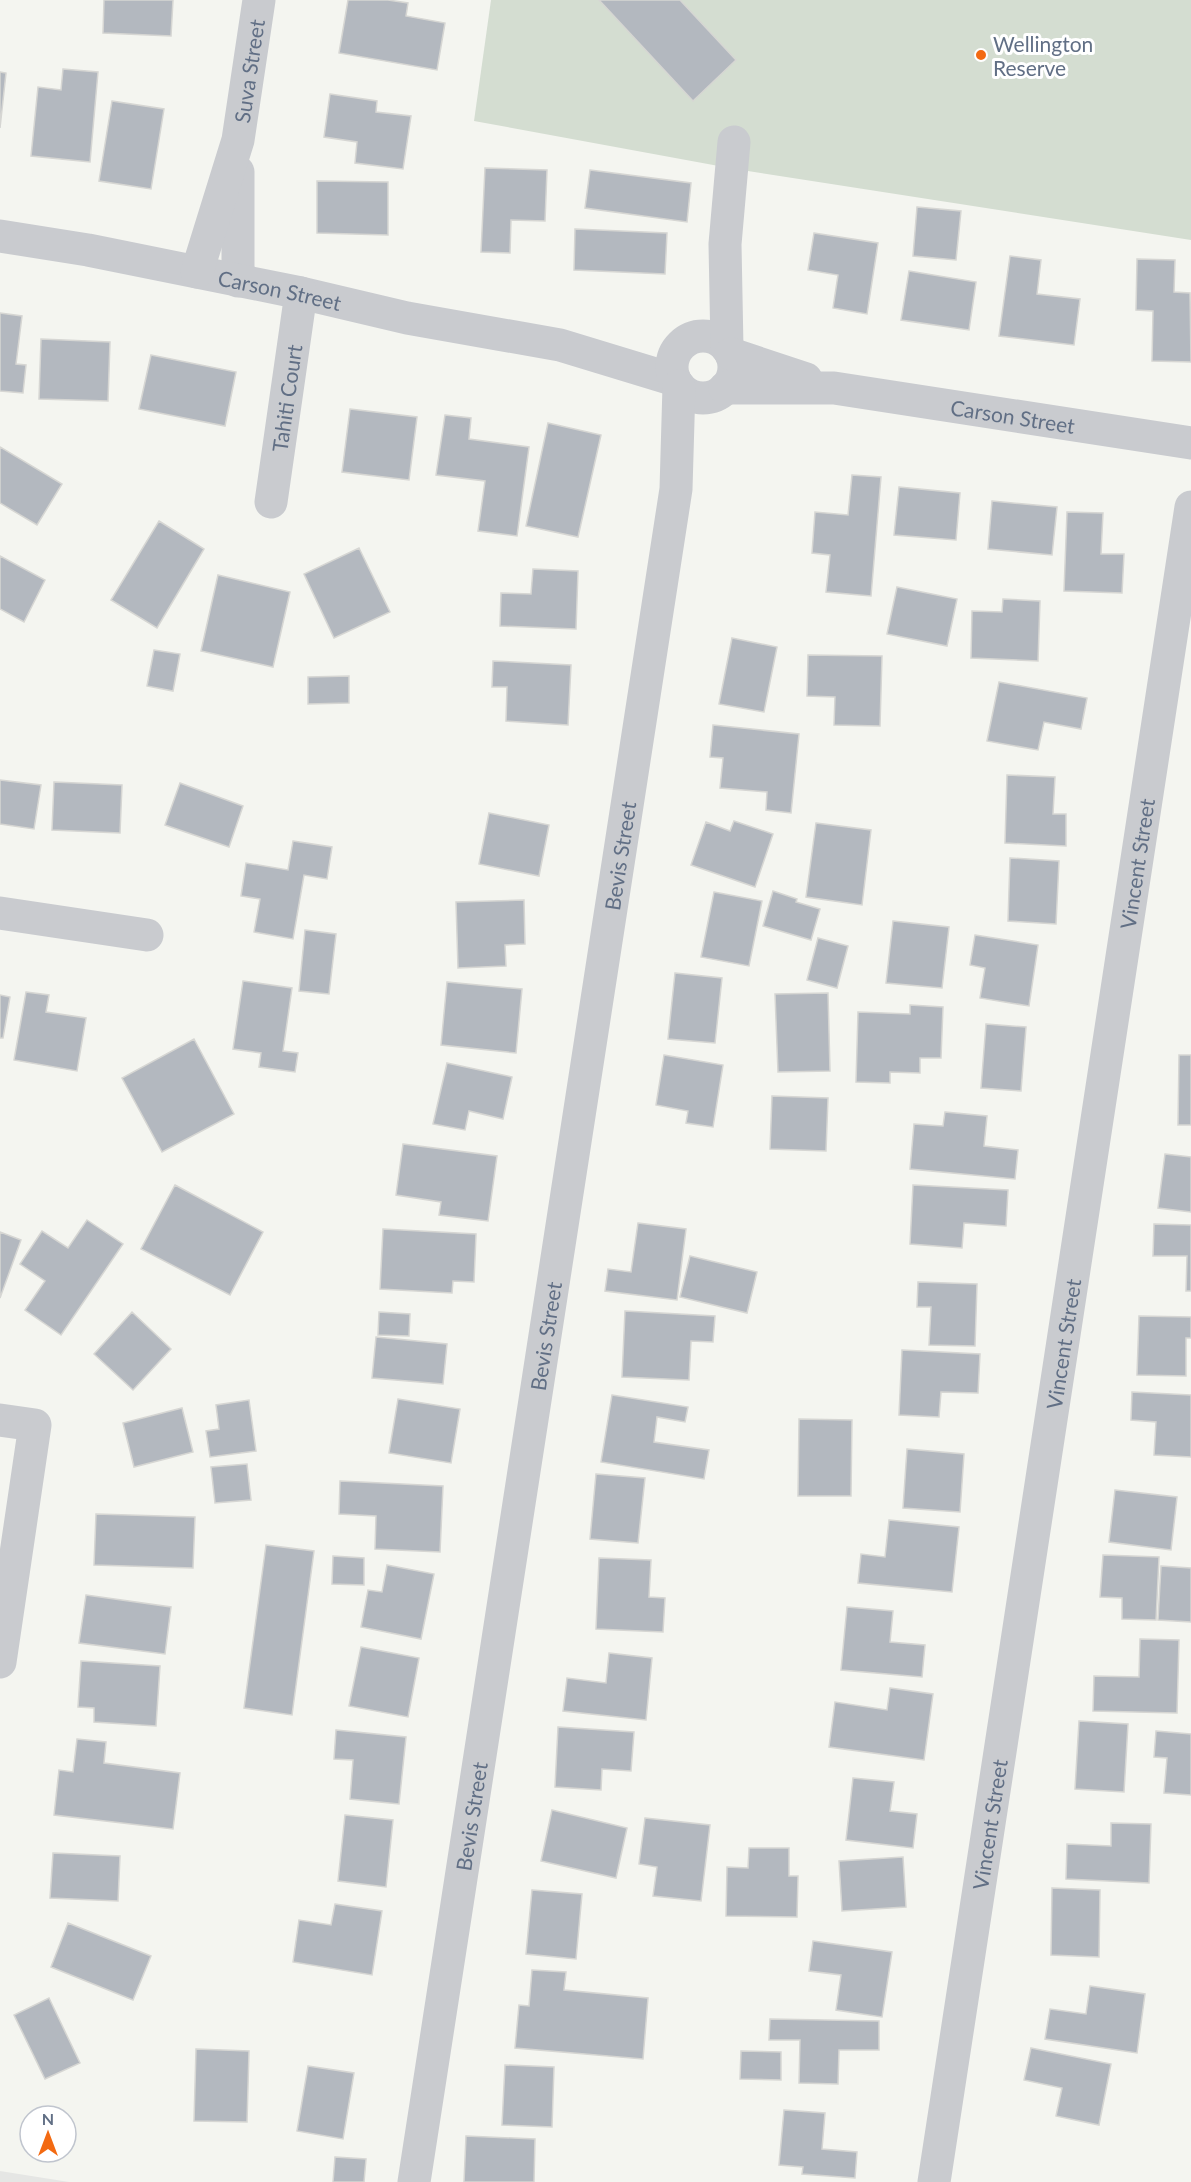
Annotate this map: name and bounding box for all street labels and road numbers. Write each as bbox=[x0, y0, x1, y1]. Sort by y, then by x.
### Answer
street label: Suva Street bbox=[228, 17, 269, 125]
street label: Carson Street bbox=[216, 264, 345, 315]
street label: Tahiti Court bbox=[266, 342, 306, 453]
street label: Carson Street bbox=[949, 394, 1077, 438]
street label: Vincent Street bbox=[1114, 796, 1159, 930]
street label: Bevis Street bbox=[598, 799, 640, 912]
street label: Vincent Street bbox=[1040, 1276, 1085, 1411]
street label: Bevis Street bbox=[524, 1279, 566, 1392]
street label: Vincent Street bbox=[967, 1757, 1011, 1891]
street label: Bevis Street bbox=[450, 1760, 491, 1873]

